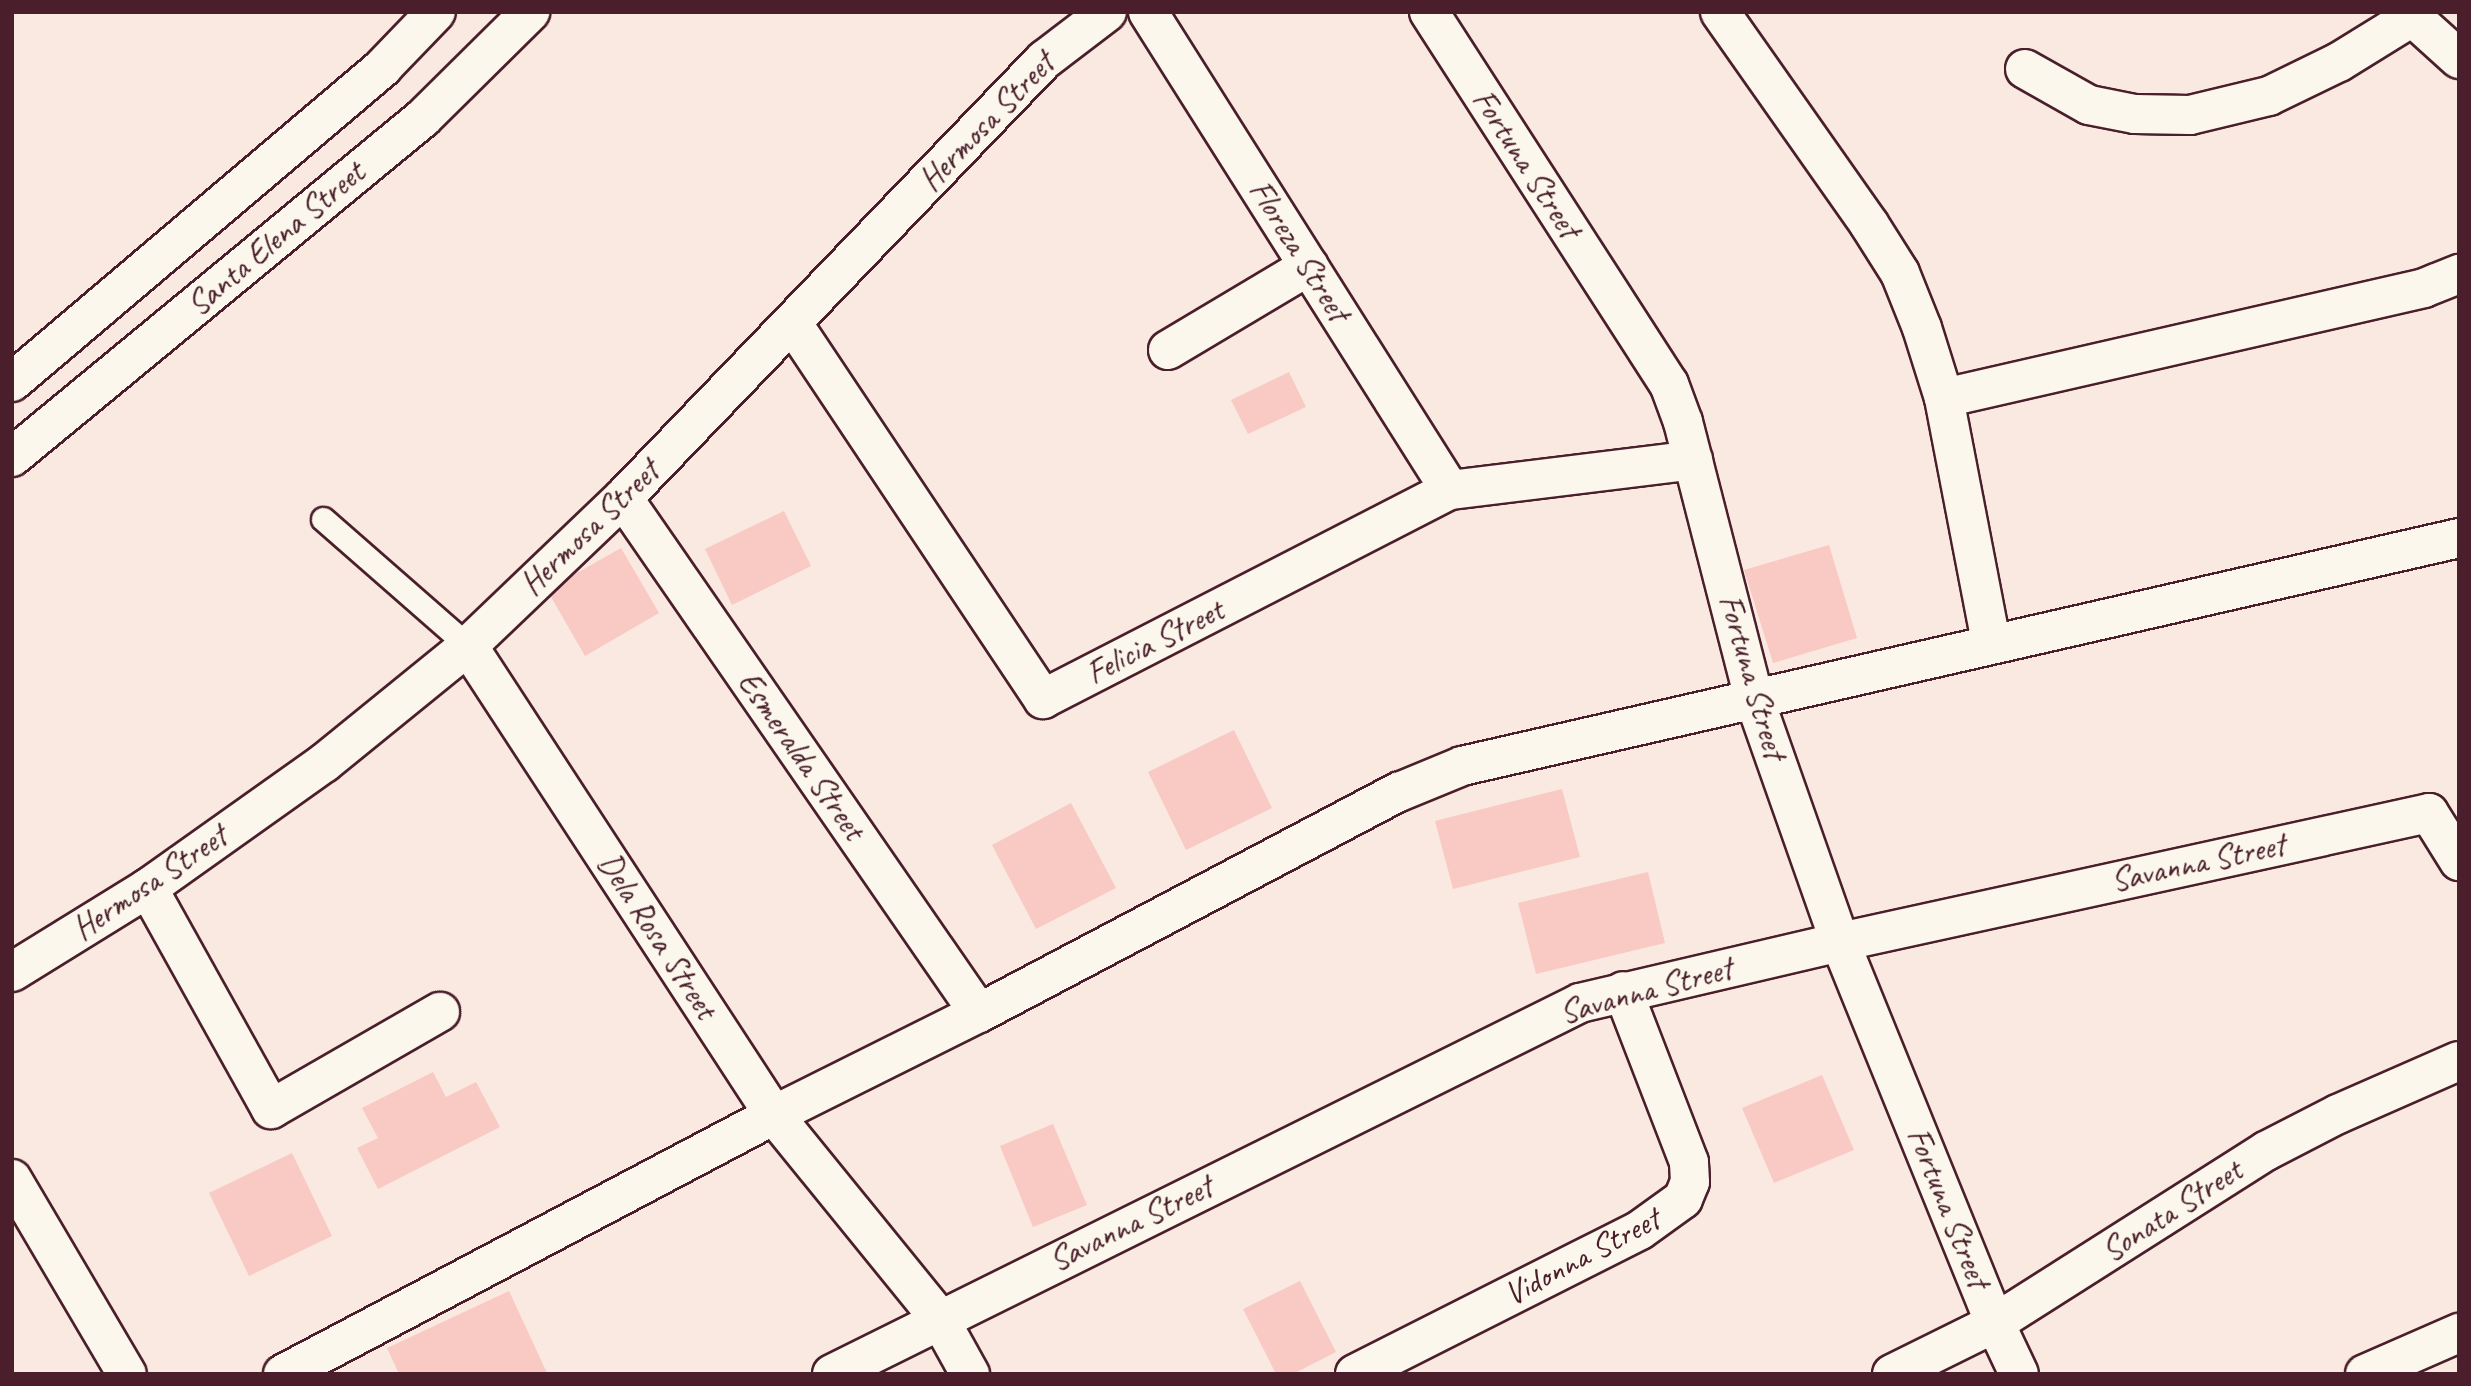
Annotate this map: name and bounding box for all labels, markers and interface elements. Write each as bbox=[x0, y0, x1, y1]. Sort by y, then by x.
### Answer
street label: Hermosa Street bbox=[911, 44, 1063, 200]
street label: Fortuna Street bbox=[1463, 82, 1589, 246]
street label: Santa Elena Street bbox=[179, 154, 373, 324]
street label: Floreza Street bbox=[1240, 173, 1358, 329]
street label: Hermosa Street bbox=[512, 452, 668, 604]
street label: Felicia Street bbox=[1079, 590, 1231, 694]
street label: Fortuna Street bbox=[1710, 590, 1794, 764]
street label: Esmeralda Street bbox=[728, 664, 874, 848]
street label: Hermosa Street bbox=[65, 817, 235, 949]
street label: Savanna Street bbox=[2107, 825, 2289, 901]
street label: Dela Rosa Street bbox=[588, 845, 726, 1027]
street label: Savanna Street bbox=[1556, 949, 1736, 1033]
street label: Fortuna Street bbox=[1898, 1122, 1998, 1294]
street label: Sonata Street bbox=[2094, 1151, 2250, 1271]
street label: Savanna Street bbox=[1043, 1167, 1219, 1281]
street label: Vidonna Street bbox=[1498, 1200, 1666, 1314]

